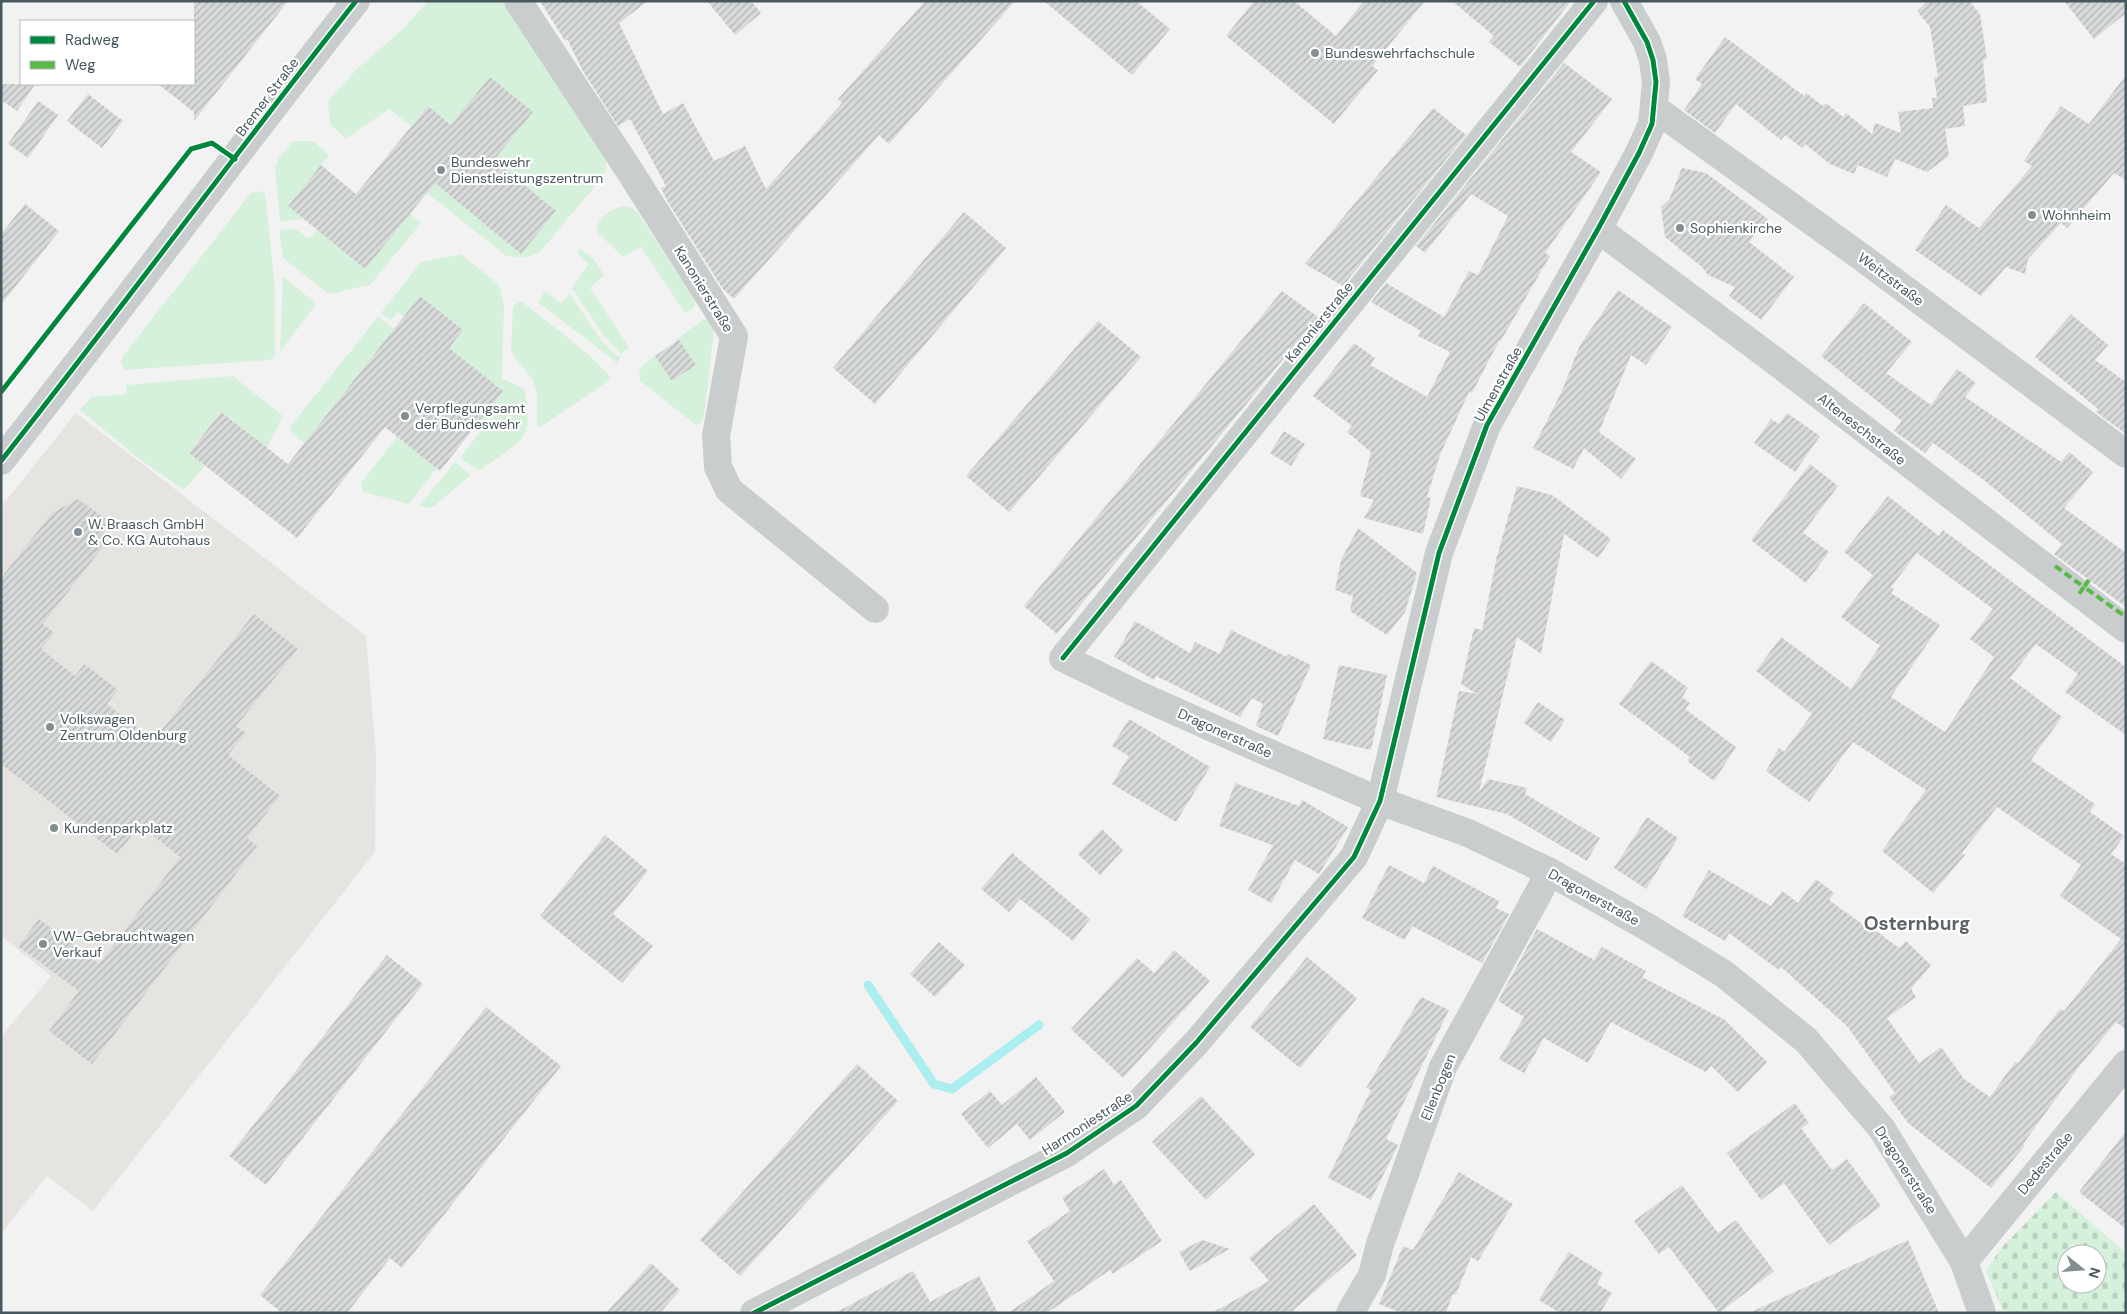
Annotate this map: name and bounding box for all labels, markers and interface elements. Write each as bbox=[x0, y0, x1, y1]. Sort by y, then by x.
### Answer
legend bbox=[20, 20, 195, 85]
text: Radweg bbox=[65, 30, 119, 50]
place label: Bundeswehrfachschule bbox=[1325, 44, 1475, 62]
marker: Bundeswehrfachschule bbox=[1309, 47, 1321, 59]
street label: Bremer Straße bbox=[232, 54, 303, 140]
text: Weg bbox=[65, 55, 96, 75]
place label: Bundeswehr Dienstleistungszentrum bbox=[451, 153, 603, 187]
marker: Bundeswehr Dienstleistungszentrum bbox=[435, 164, 447, 176]
place label: Wohnheim bbox=[2042, 206, 2111, 224]
marker: Wohnheim bbox=[2026, 209, 2038, 221]
place label: Sophienkirche bbox=[1690, 219, 1782, 237]
marker: Sophienkirche bbox=[1674, 222, 1686, 234]
street label: Kanonierstraße bbox=[670, 243, 738, 336]
street label: Weitzstraße bbox=[1854, 248, 1928, 310]
street label: Kanonierstraße bbox=[1281, 278, 1357, 366]
street label: Ulmenstraße bbox=[1470, 343, 1526, 425]
street label: Alteneschstraße bbox=[1814, 389, 1910, 469]
place label: Verpflegungsamt der Bundeswehr bbox=[415, 399, 525, 433]
marker: Verpflegungsamt der Bundeswehr bbox=[399, 410, 411, 422]
place label: W. Braasch GmbH & Co. KG Autohaus bbox=[88, 515, 210, 549]
marker: W. Braasch GmbH & Co. KG Autohaus bbox=[72, 526, 84, 538]
street label: Dragonerstraße bbox=[1175, 704, 1275, 762]
place label: Volkswagen Zentrum Oldenburg bbox=[60, 710, 187, 744]
marker: Volkswagen Zentrum Oldenburg bbox=[44, 721, 56, 733]
place label: Kundenparkplatz bbox=[64, 819, 173, 837]
marker: Kundenparkplatz bbox=[48, 822, 60, 834]
street label: Dragonerstraße bbox=[1545, 865, 1643, 929]
district label: Osternburg bbox=[1864, 911, 1970, 936]
place label: VW-Gebrauchtwagen Verkauf bbox=[53, 927, 194, 961]
marker: VW-Gebrauchtwagen Verkauf bbox=[37, 938, 49, 950]
street label: Ellenbogen bbox=[1416, 1051, 1460, 1123]
street label: Harmoniestraße bbox=[1038, 1087, 1136, 1159]
street label: Dragonerstraße bbox=[1871, 1123, 1941, 1217]
street label: Dedestraße bbox=[2014, 1128, 2076, 1198]
north arrow bbox=[2057, 1244, 2107, 1294]
text: N bbox=[2084, 1265, 2105, 1280]

